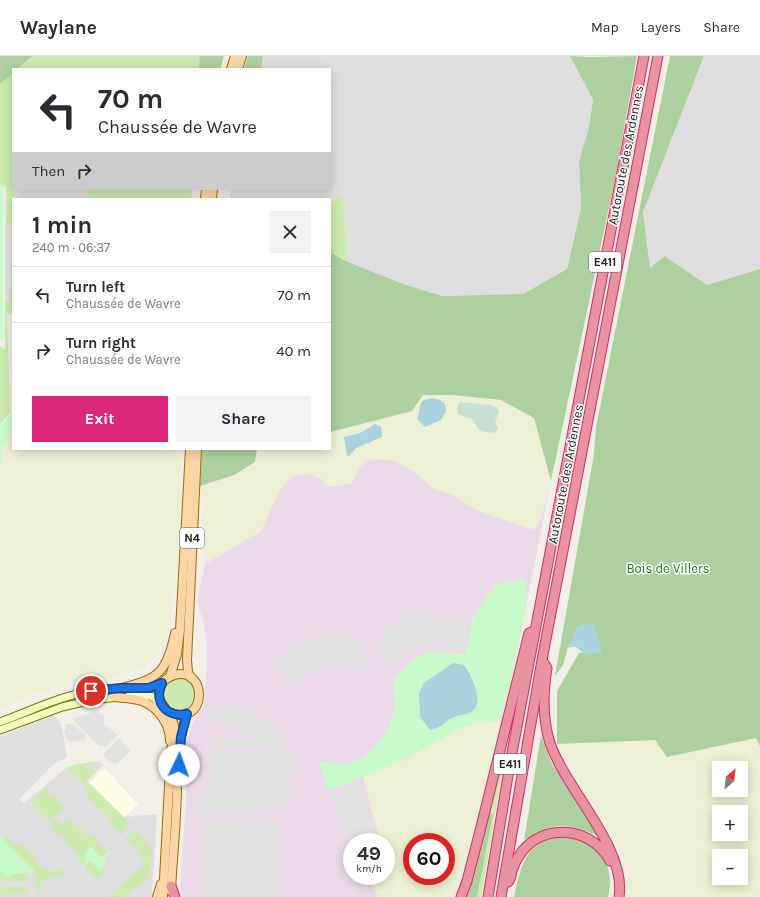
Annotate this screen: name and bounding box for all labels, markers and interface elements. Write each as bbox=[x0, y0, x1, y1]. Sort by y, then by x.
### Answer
text: Waylane bbox=[20, 17, 97, 39]
text: Map bbox=[591, 19, 619, 36]
text: Layers bbox=[641, 19, 681, 36]
text: Share bbox=[703, 19, 740, 36]
text: 70 m bbox=[98, 82, 163, 115]
icon: left bbox=[32, 84, 84, 136]
street label: Autoroute des Ardennes bbox=[605, 84, 646, 226]
text: Chaussée de Wavre bbox=[98, 116, 257, 138]
icon: right bbox=[73, 160, 95, 182]
text: Then bbox=[32, 162, 65, 180]
text: 1 min bbox=[32, 211, 92, 239]
button: close bbox=[269, 211, 311, 253]
text: 240 m · 06:37 bbox=[32, 240, 110, 255]
road number: E411 bbox=[589, 252, 621, 272]
text: Turn left bbox=[66, 278, 125, 296]
icon: left bbox=[32, 284, 54, 306]
text: 70 m bbox=[277, 286, 311, 304]
text: Chaussée de Wavre bbox=[66, 296, 181, 311]
text: Turn right bbox=[66, 334, 136, 352]
icon: right bbox=[32, 340, 54, 362]
text: 40 m bbox=[276, 342, 311, 360]
text: Chaussée de Wavre bbox=[66, 352, 181, 367]
button: Exit bbox=[32, 396, 168, 442]
button: Share bbox=[176, 396, 311, 442]
street label: Autoroute des Ardennes bbox=[545, 403, 586, 545]
road number: N4 bbox=[180, 528, 204, 548]
park label: Bois de Villers bbox=[626, 561, 710, 576]
pin bbox=[74, 674, 108, 708]
icon: arrive bbox=[80, 680, 102, 702]
position arrow bbox=[158, 744, 200, 786]
road number: E411 bbox=[494, 754, 526, 774]
north arrow bbox=[712, 761, 748, 797]
map controls bbox=[712, 761, 748, 885]
button: + bbox=[712, 805, 748, 841]
speed limit sign: 60 bbox=[403, 833, 455, 885]
text: 49 bbox=[357, 842, 381, 865]
button: − bbox=[712, 849, 748, 885]
text: km/h bbox=[356, 863, 382, 875]

